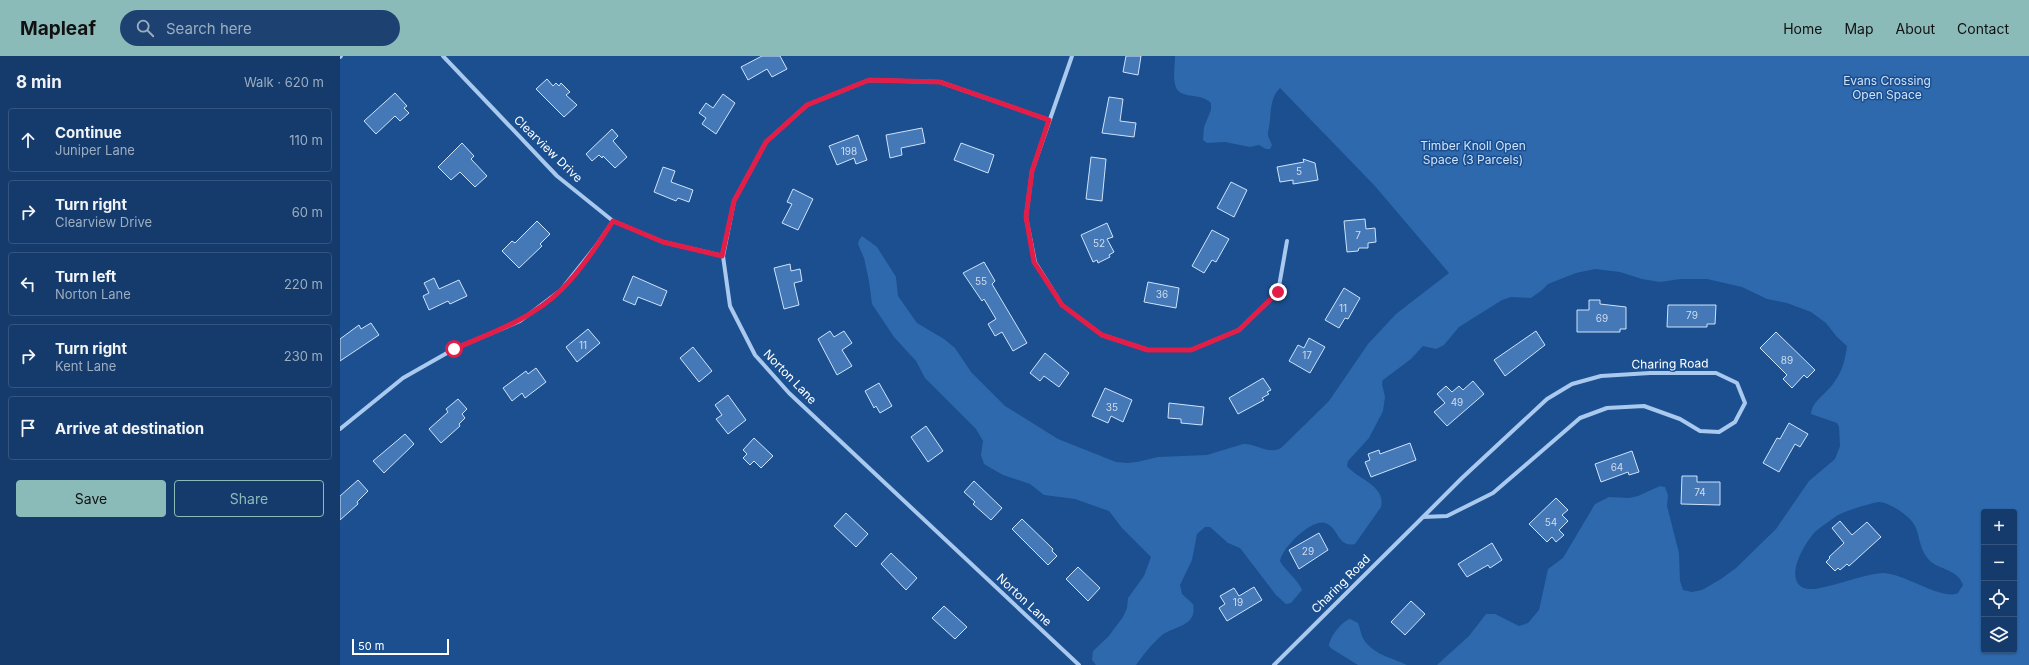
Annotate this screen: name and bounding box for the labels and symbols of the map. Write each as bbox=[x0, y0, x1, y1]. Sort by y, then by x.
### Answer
park label: Evans Crossing Open Space bbox=[1843, 73, 1931, 102]
street label: Clearview Drive bbox=[511, 112, 586, 185]
park label: Timber Knoll Open Space (3 Parcels) bbox=[1420, 138, 1526, 167]
house number: 198 bbox=[841, 145, 857, 157]
house number: 5 bbox=[1296, 165, 1302, 177]
house number: 7 bbox=[1355, 229, 1361, 241]
house number: 52 bbox=[1093, 237, 1105, 249]
house number: 55 bbox=[975, 275, 987, 287]
route end bbox=[1269, 283, 1287, 301]
house number: 36 bbox=[1156, 288, 1168, 300]
house number: 11 bbox=[1339, 302, 1347, 314]
house number: 79 bbox=[1686, 309, 1698, 321]
house number: 69 bbox=[1596, 312, 1608, 324]
house number: 11 bbox=[579, 339, 587, 351]
route start bbox=[445, 340, 463, 358]
street label: Norton Lane bbox=[761, 346, 820, 407]
house number: 17 bbox=[1302, 349, 1312, 361]
house number: 89 bbox=[1781, 354, 1793, 366]
street label: Charing Road bbox=[1631, 355, 1709, 372]
house number: 49 bbox=[1451, 396, 1463, 408]
house number: 35 bbox=[1106, 401, 1118, 413]
house number: 64 bbox=[1611, 461, 1623, 473]
house number: 74 bbox=[1694, 486, 1706, 498]
house number: 54 bbox=[1545, 516, 1557, 528]
house number: 29 bbox=[1302, 545, 1314, 557]
street label: Charing Road bbox=[1308, 551, 1373, 616]
street label: Norton Lane bbox=[994, 570, 1055, 629]
house number: 19 bbox=[1233, 596, 1243, 608]
scale bar bbox=[352, 637, 449, 656]

